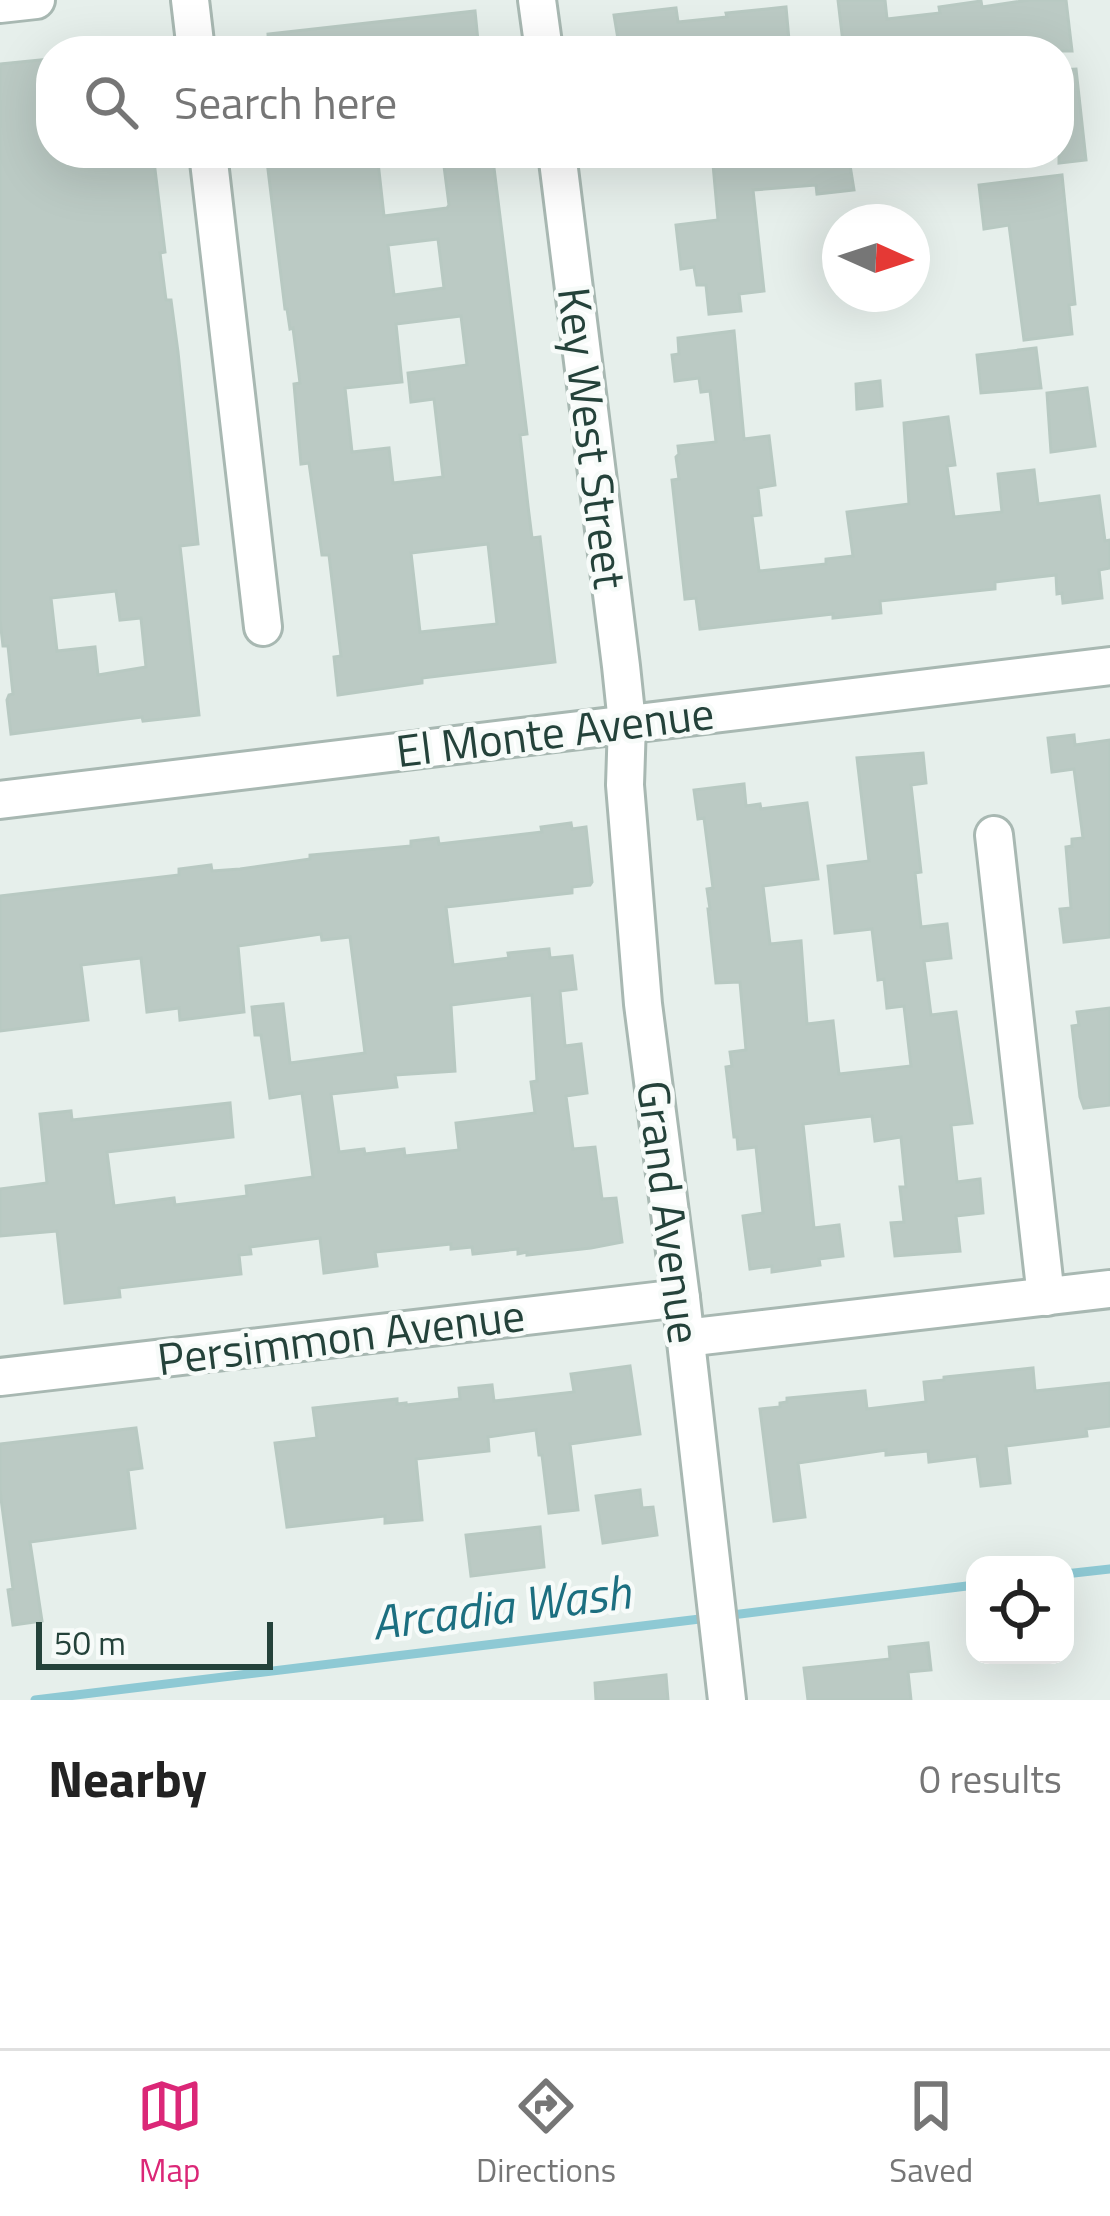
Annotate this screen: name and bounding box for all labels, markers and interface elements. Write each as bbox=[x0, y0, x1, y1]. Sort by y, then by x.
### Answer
search box bbox=[36, 36, 1074, 168]
text: Search here bbox=[174, 68, 397, 136]
icon: search bbox=[78, 69, 144, 135]
north arrow bbox=[822, 204, 930, 312]
street label: Key West Street bbox=[541, 283, 645, 593]
street label: El Monte Avenue bbox=[392, 678, 718, 784]
street label: Grand Avenue bbox=[620, 1076, 720, 1347]
street label: Persimmon Avenue bbox=[153, 1280, 528, 1392]
water label: Arcadia Wash bbox=[367, 1554, 635, 1659]
map controls bbox=[966, 1556, 1074, 1664]
button: locate bbox=[966, 1556, 1074, 1664]
scale bar bbox=[36, 1616, 273, 1669]
text: 50 m bbox=[54, 1618, 126, 1668]
text: Nearby bbox=[48, 1739, 207, 1817]
text: 0 results bbox=[919, 1749, 1062, 1808]
tab: Map bbox=[137, 2073, 203, 2195]
tab: Directions bbox=[476, 2073, 616, 2195]
tab: Saved bbox=[889, 2073, 973, 2195]

